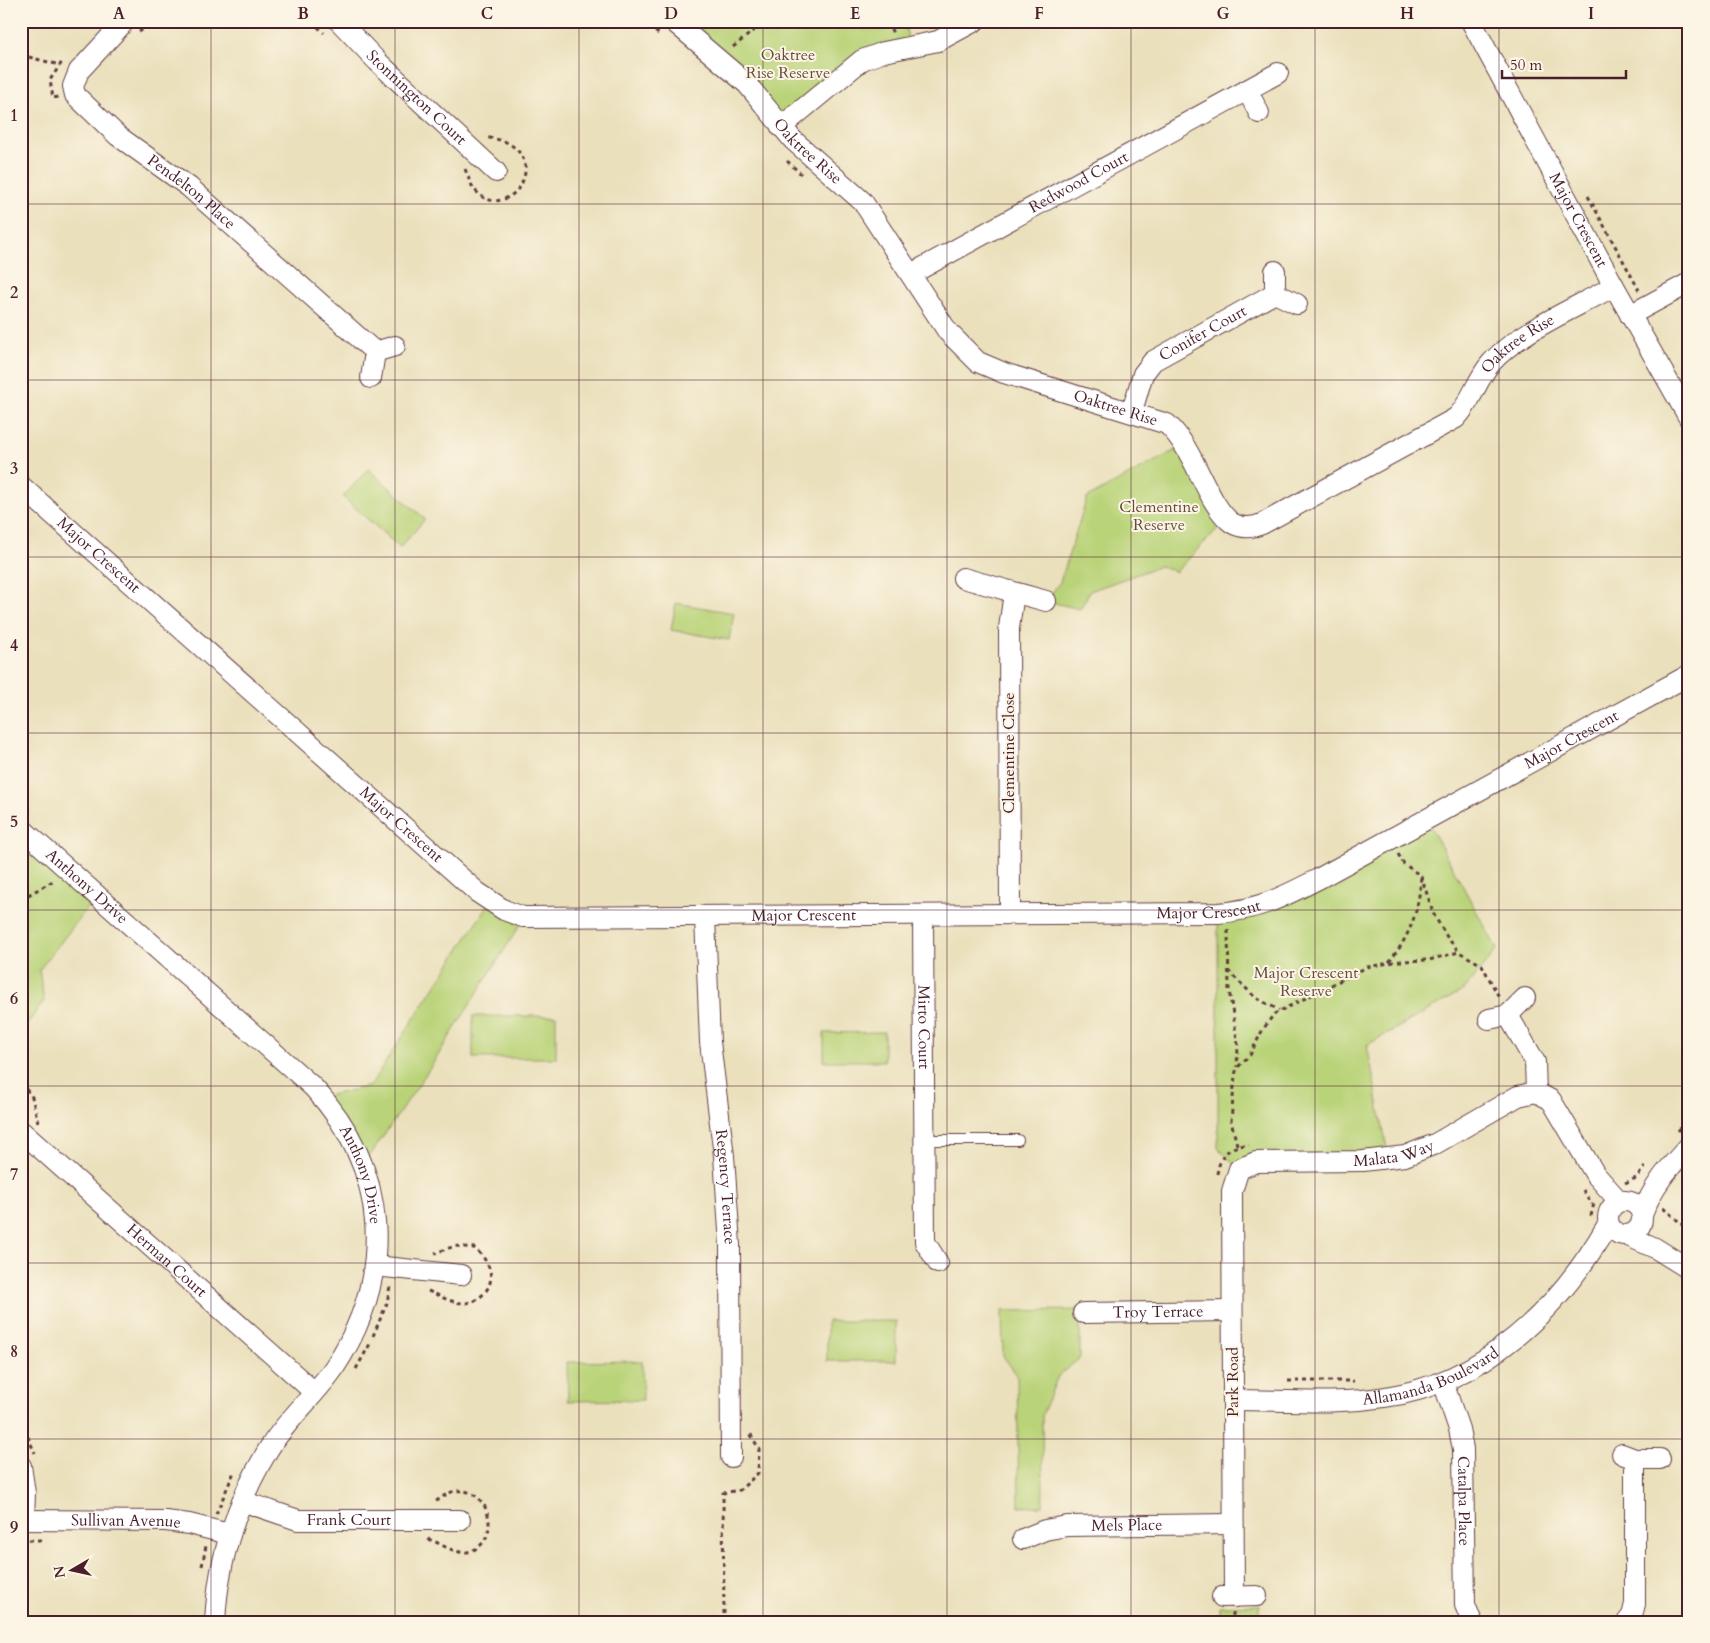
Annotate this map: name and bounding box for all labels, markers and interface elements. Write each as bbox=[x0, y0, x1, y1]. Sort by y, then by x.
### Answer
text: A bbox=[113, 3, 125, 25]
text: B bbox=[297, 3, 309, 25]
text: C bbox=[481, 3, 493, 25]
text: D bbox=[664, 3, 678, 25]
text: E bbox=[850, 3, 860, 25]
text: F bbox=[1034, 3, 1044, 25]
text: G bbox=[1216, 3, 1230, 25]
text: H bbox=[1400, 3, 1414, 25]
text: I bbox=[1588, 3, 1594, 25]
park label: Oaktree Rise Reserve bbox=[746, 44, 830, 84]
street label: Stonnington Court bbox=[361, 45, 471, 150]
scale bar bbox=[1502, 48, 1626, 80]
text: 50 m bbox=[1510, 55, 1542, 75]
text: 1 bbox=[10, 105, 18, 127]
street label: Oaktree Rise bbox=[768, 113, 847, 189]
street label: Redwood Court bbox=[1025, 146, 1132, 218]
street label: Pendelton Place bbox=[143, 149, 240, 234]
street label: Major Crescent bbox=[1544, 169, 1613, 271]
text: 2 bbox=[10, 282, 18, 304]
street label: Conifer Court bbox=[1155, 300, 1251, 367]
street label: Oaktree Rise bbox=[1476, 309, 1558, 378]
street label: Oaktree Rise bbox=[1071, 384, 1160, 431]
text: 3 bbox=[10, 458, 18, 480]
park label: Clementine Reserve bbox=[1119, 496, 1199, 536]
street label: Major Crescent bbox=[52, 512, 145, 598]
text: 4 bbox=[10, 635, 18, 657]
street label: Clementine Close bbox=[998, 692, 1020, 814]
street label: Major Crescent bbox=[1520, 705, 1623, 775]
street label: Major Crescent bbox=[355, 781, 448, 868]
text: 5 bbox=[10, 811, 18, 833]
street label: Anthony Drive bbox=[41, 844, 133, 929]
street label: Major Crescent bbox=[1156, 894, 1263, 924]
street label: Major Crescent bbox=[751, 904, 856, 927]
park label: Major Crescent Reserve bbox=[1254, 962, 1358, 1002]
street label: Mirto Court bbox=[912, 985, 935, 1069]
text: 6 bbox=[10, 988, 18, 1010]
street label: Anthony Drive bbox=[334, 1121, 386, 1225]
street label: Regency Terrace bbox=[710, 1128, 741, 1246]
street label: Malata Way bbox=[1353, 1134, 1438, 1172]
text: 7 bbox=[10, 1164, 18, 1186]
street label: Herman Court bbox=[122, 1219, 212, 1302]
street label: Troy Terrace bbox=[1112, 1300, 1204, 1324]
text: 8 bbox=[10, 1341, 18, 1363]
street label: Allamanda Boulevard bbox=[1361, 1342, 1504, 1411]
street label: Park Road bbox=[1222, 1346, 1244, 1417]
street label: Catalpa Place bbox=[1452, 1456, 1475, 1546]
street label: Sullivan Avenue bbox=[71, 1509, 182, 1534]
street label: Frank Court bbox=[307, 1509, 391, 1531]
street label: Mels Place bbox=[1091, 1514, 1163, 1537]
text: 9 bbox=[10, 1517, 18, 1539]
north arrow bbox=[48, 1546, 98, 1596]
text: N bbox=[49, 1564, 70, 1579]

